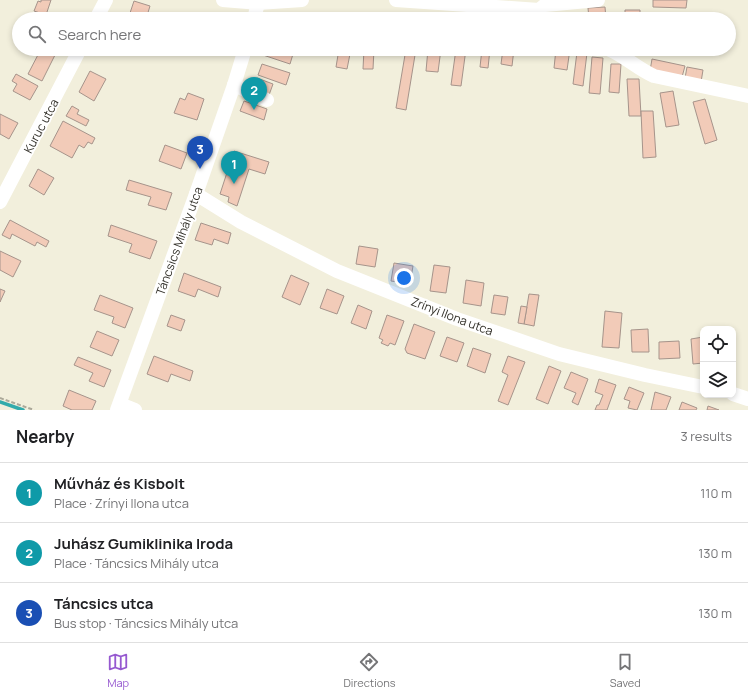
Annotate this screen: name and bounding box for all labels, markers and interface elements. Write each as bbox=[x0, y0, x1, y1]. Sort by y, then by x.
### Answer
search box bbox=[12, 12, 736, 56]
icon: search bbox=[26, 23, 48, 45]
text: Search here bbox=[58, 24, 141, 45]
pin: 2 bbox=[241, 77, 267, 110]
street label: Kuruc utca bbox=[20, 96, 62, 156]
pin: 3 bbox=[187, 136, 213, 169]
pin: 1 bbox=[221, 151, 247, 184]
street label: Táncsics Mihály utca bbox=[151, 184, 207, 298]
your location bbox=[394, 268, 414, 288]
street label: Zrínyi Ilona utca bbox=[408, 293, 496, 339]
map controls bbox=[700, 326, 736, 398]
button: locate bbox=[700, 326, 736, 362]
button: layers bbox=[700, 362, 736, 398]
text: Nearby bbox=[16, 425, 74, 448]
text: 3 results bbox=[680, 427, 732, 445]
text: Művház és Kisbolt bbox=[54, 473, 185, 494]
text: 1 bbox=[26, 484, 32, 502]
text: 110 m bbox=[700, 484, 732, 502]
text: Place · Zrínyi Ilona utca bbox=[54, 494, 189, 512]
text: Juhász Gumiklinika Iroda bbox=[54, 533, 233, 554]
text: 2 bbox=[25, 544, 33, 562]
text: 130 m bbox=[698, 544, 732, 562]
text: Place · Táncsics Mihály utca bbox=[54, 554, 219, 572]
text: Táncsics utca bbox=[54, 593, 153, 614]
text: 3 bbox=[25, 604, 33, 622]
text: 130 m bbox=[698, 604, 732, 622]
text: Bus stop · Táncsics Mihály utca bbox=[54, 614, 238, 632]
tab: Map bbox=[107, 651, 129, 690]
tab: Directions bbox=[343, 651, 396, 690]
tab: Saved bbox=[610, 651, 641, 690]

